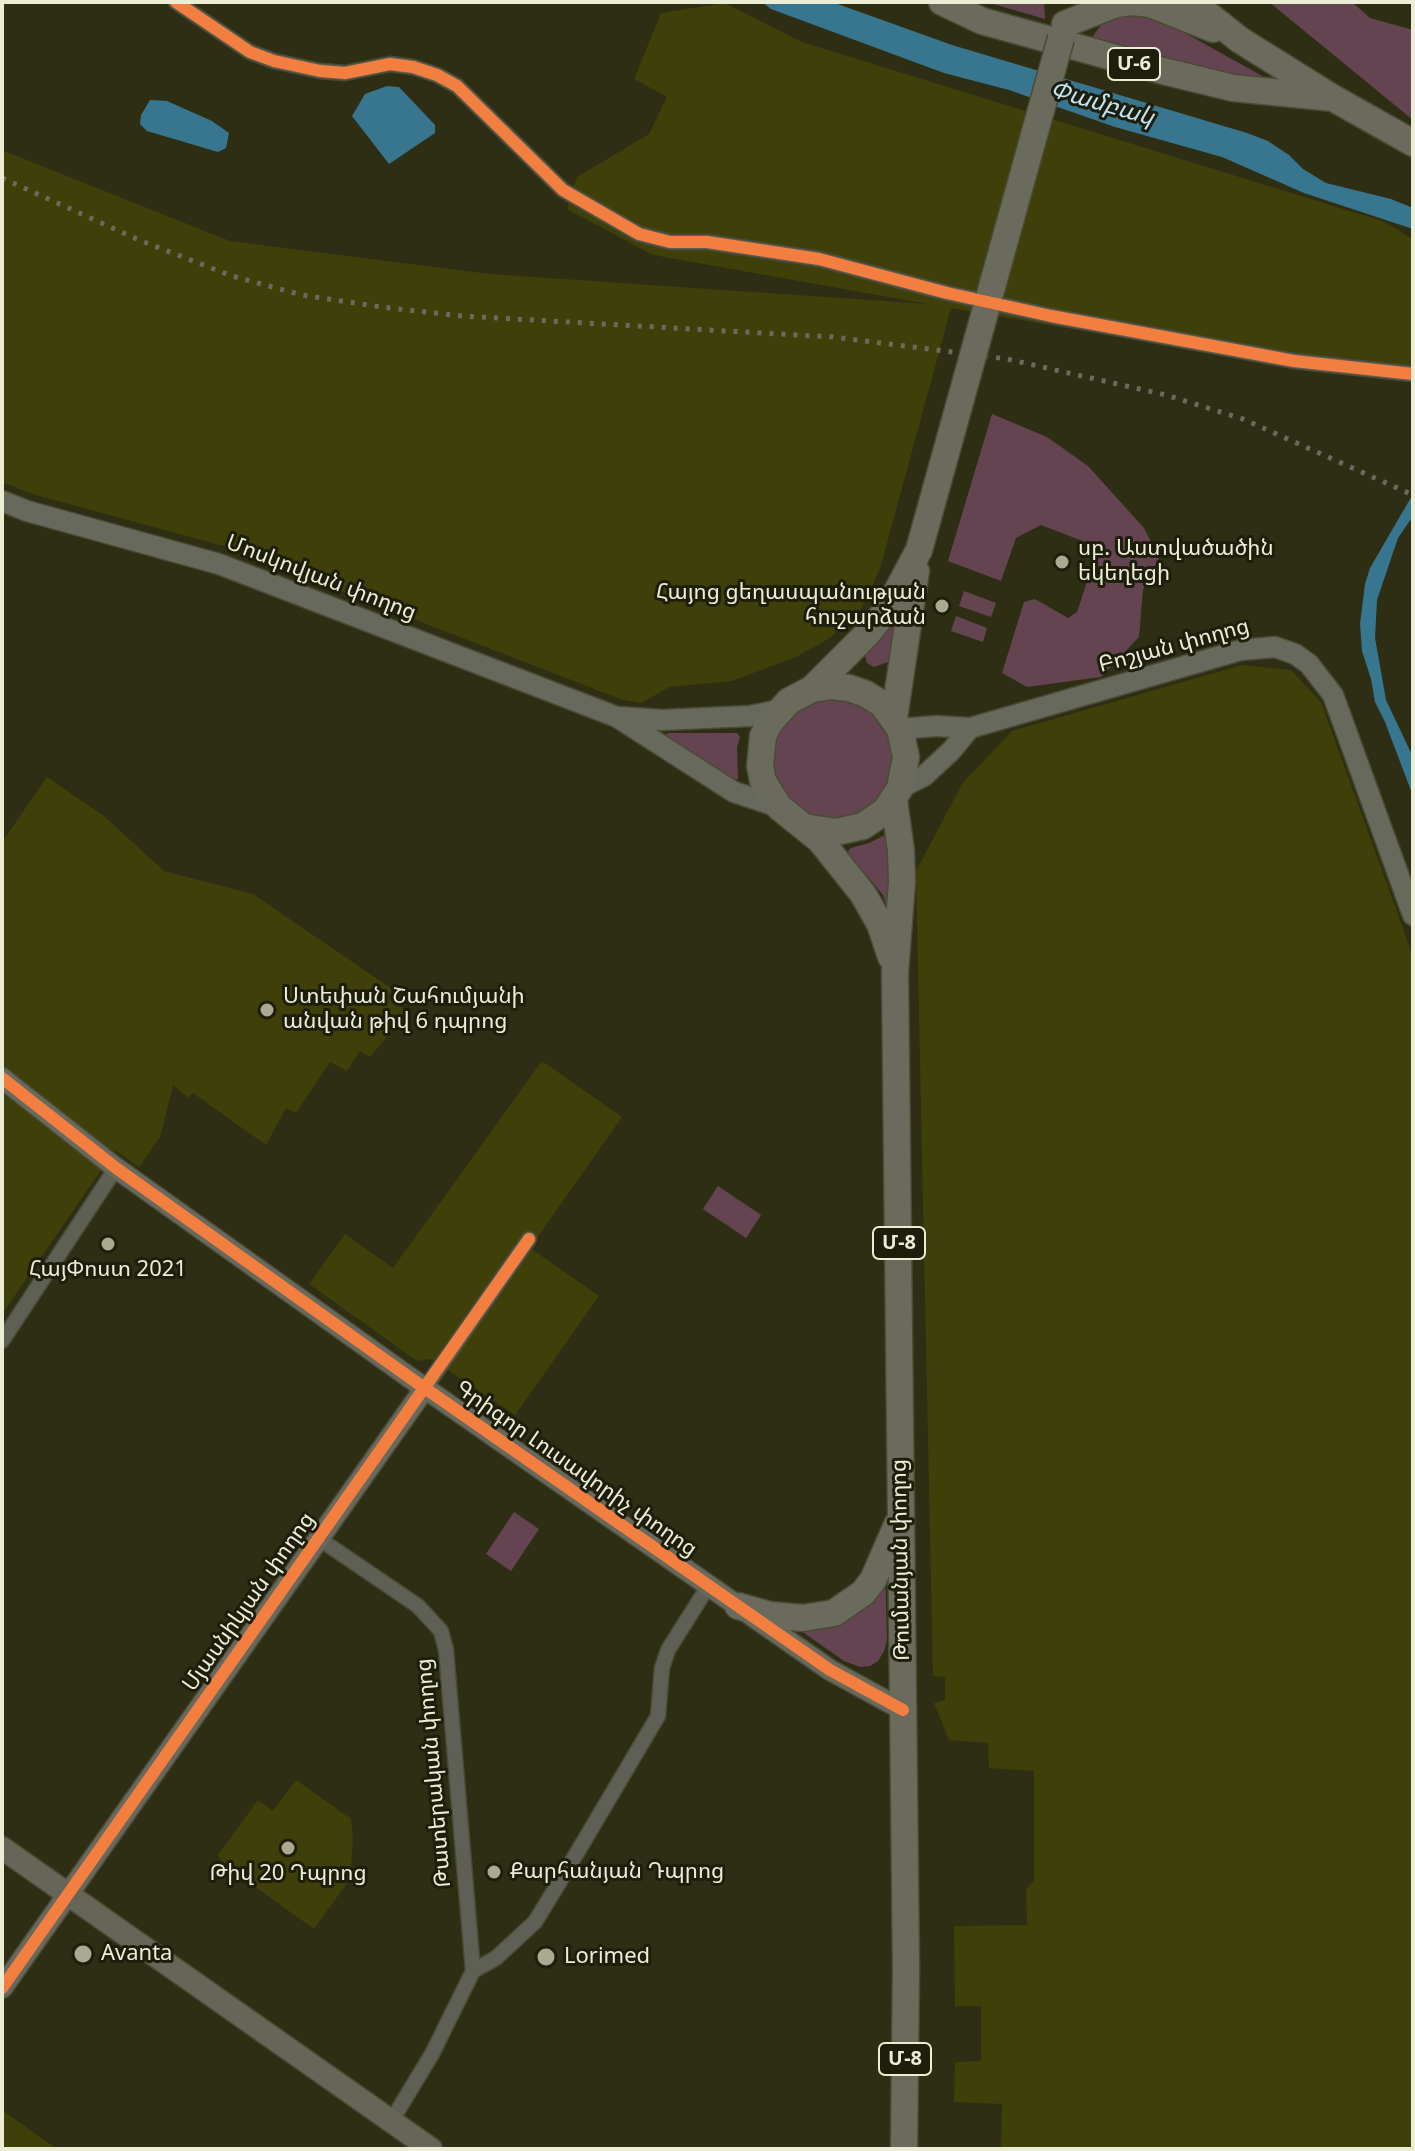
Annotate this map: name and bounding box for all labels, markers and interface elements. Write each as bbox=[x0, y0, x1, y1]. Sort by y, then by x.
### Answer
road number: Մ-6 bbox=[1108, 48, 1160, 80]
water label: Փամբակ bbox=[1047, 75, 1157, 133]
street label: Մոսկովյան փողոց bbox=[222, 530, 420, 626]
place label: սբ. Աստվածածին եկեղեցի bbox=[1078, 536, 1274, 588]
marker: սբ. Աստվածածին եկեղեցի bbox=[1053, 553, 1071, 571]
place label: Հայոց ցեղասպանության հուշարձան bbox=[656, 580, 926, 632]
marker: Հայոց ցեղասպանության հուշարձան bbox=[933, 597, 951, 615]
street label: Բոշյան փողոց bbox=[1096, 613, 1252, 679]
place label: Ստեփան Շահումյանի անվան թիվ 6 դպրոց bbox=[283, 984, 525, 1036]
marker: Ստեփան Շահումյանի անվան թիվ 6 դպրոց bbox=[258, 1001, 276, 1019]
road number: Մ-8 bbox=[873, 1227, 925, 1259]
marker: ՀայՓոստ 2021 bbox=[99, 1235, 117, 1253]
place label: ՀայՓոստ 2021 bbox=[29, 1257, 187, 1283]
street label: Գրիգոր Լուսավորիչ փողոց bbox=[450, 1375, 702, 1563]
street label: Թումանյան փողոց bbox=[886, 1459, 916, 1661]
street label: Մյասնիկյան փողոց bbox=[177, 1508, 321, 1696]
street label: Թատերական փողոց bbox=[411, 1657, 457, 1889]
marker: Թիվ 20 Դպրոց bbox=[279, 1839, 297, 1857]
place label: Քարհանյան Դպրոց bbox=[510, 1859, 724, 1885]
place label: Թիվ 20 Դպրոց bbox=[209, 1861, 367, 1887]
marker: Քարհանյան Դպրոց bbox=[485, 1863, 503, 1881]
place label: Avanta bbox=[101, 1941, 172, 1967]
marker: Avanta bbox=[72, 1943, 94, 1965]
place label: Lorimed bbox=[564, 1944, 650, 1970]
marker: Lorimed bbox=[535, 1946, 557, 1968]
road number: Մ-8 bbox=[879, 2043, 931, 2075]

